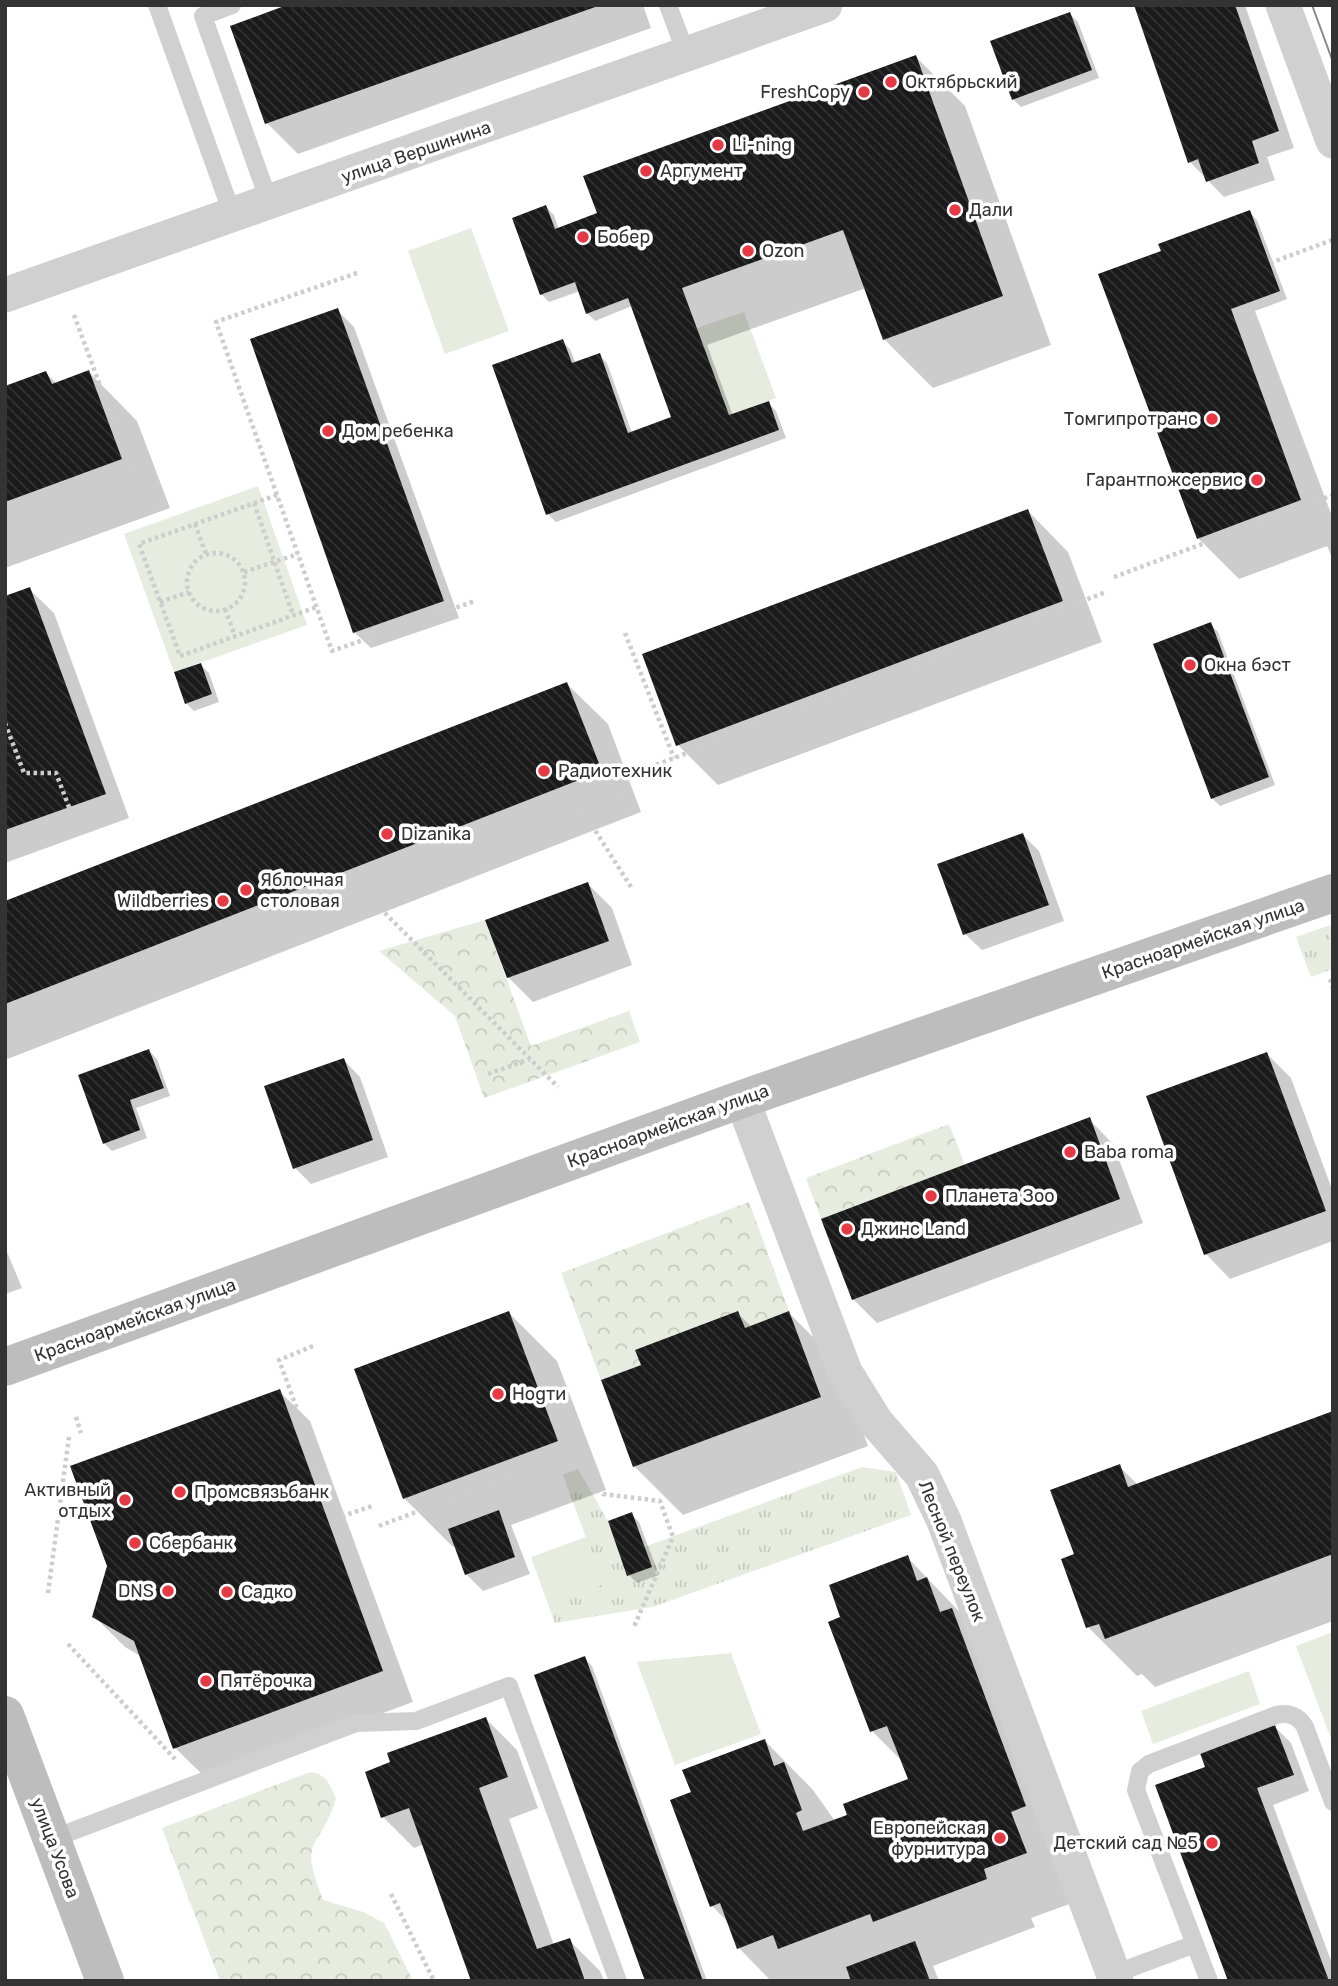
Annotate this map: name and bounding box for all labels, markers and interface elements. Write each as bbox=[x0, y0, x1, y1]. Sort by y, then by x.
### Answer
place label: Октябрьский bbox=[905, 71, 1018, 93]
marker: Октябрьский bbox=[883, 74, 899, 90]
place label: FreshCopy bbox=[760, 81, 850, 103]
marker: FreshCopy bbox=[856, 84, 872, 100]
street label: улица Вершинина bbox=[338, 116, 494, 188]
place label: Li-ning bbox=[732, 134, 792, 156]
marker: Li-ning bbox=[710, 137, 726, 153]
place label: Аргумент bbox=[660, 160, 743, 182]
marker: Аргумент bbox=[638, 163, 654, 179]
place label: Дали bbox=[969, 199, 1013, 221]
marker: Дали bbox=[947, 202, 963, 218]
place label: Бобер bbox=[597, 226, 650, 248]
marker: Бобер bbox=[575, 229, 591, 245]
place label: Ozon bbox=[762, 240, 804, 262]
marker: Ozon bbox=[740, 243, 756, 259]
place label: Томгипротранс bbox=[1064, 408, 1198, 430]
marker: Томгипротранс bbox=[1204, 411, 1220, 427]
place label: Дом ребенка bbox=[342, 420, 454, 442]
marker: Дом ребенка bbox=[320, 423, 336, 439]
place label: Гарантпожсервис bbox=[1086, 469, 1243, 491]
marker: Гарантпожсервис bbox=[1249, 472, 1265, 488]
place label: Окна бэст bbox=[1204, 654, 1291, 676]
marker: Окна бэст bbox=[1182, 657, 1198, 673]
place label: Радиотехник bbox=[558, 760, 673, 782]
marker: Радиотехник bbox=[536, 763, 552, 779]
place label: Dizanika bbox=[401, 823, 471, 845]
marker: Dizanika bbox=[379, 826, 395, 842]
place label: Яблочная столовая bbox=[260, 869, 344, 912]
marker: Яблочная столовая bbox=[238, 882, 254, 898]
place label: Wildberries bbox=[117, 890, 209, 912]
marker: Wildberries bbox=[215, 893, 231, 909]
street label: Красноармейская улица bbox=[1099, 894, 1307, 984]
street label: Красноармейская улица bbox=[564, 1079, 772, 1173]
place label: Baba roma bbox=[1084, 1141, 1174, 1163]
marker: Baba roma bbox=[1062, 1144, 1078, 1160]
place label: Планета Зоо bbox=[945, 1185, 1055, 1207]
marker: Планета Зоо bbox=[923, 1188, 939, 1204]
place label: Джинс Land bbox=[861, 1218, 966, 1240]
marker: Джинс Land bbox=[839, 1221, 855, 1237]
street label: Красноармейская улица bbox=[31, 1273, 239, 1367]
place label: Ноgти bbox=[512, 1383, 566, 1405]
marker: Ноgти bbox=[490, 1386, 506, 1402]
street label: Лесной переулок bbox=[914, 1477, 990, 1625]
place label: Активный отдых bbox=[24, 1479, 111, 1522]
place label: Промсвязьбанк bbox=[194, 1481, 330, 1503]
marker: Промсвязьбанк bbox=[172, 1484, 188, 1500]
marker: Активный отдых bbox=[117, 1492, 133, 1508]
place label: Сбербанк bbox=[149, 1532, 234, 1554]
marker: Сбербанк bbox=[127, 1535, 143, 1551]
place label: DNS bbox=[118, 1580, 154, 1602]
place label: Садко bbox=[241, 1581, 293, 1603]
marker: DNS bbox=[160, 1583, 176, 1599]
marker: Садко bbox=[219, 1584, 235, 1600]
place label: Пятёрочка bbox=[220, 1670, 313, 1692]
marker: Пятёрочка bbox=[198, 1673, 214, 1689]
street label: улица Усова bbox=[26, 1795, 84, 1901]
place label: Европейская фурнитура bbox=[873, 1817, 986, 1860]
marker: Европейская фурнитура bbox=[992, 1830, 1008, 1846]
place label: Детский сад №5 bbox=[1053, 1832, 1198, 1854]
marker: Детский сад №5 bbox=[1204, 1835, 1220, 1851]

